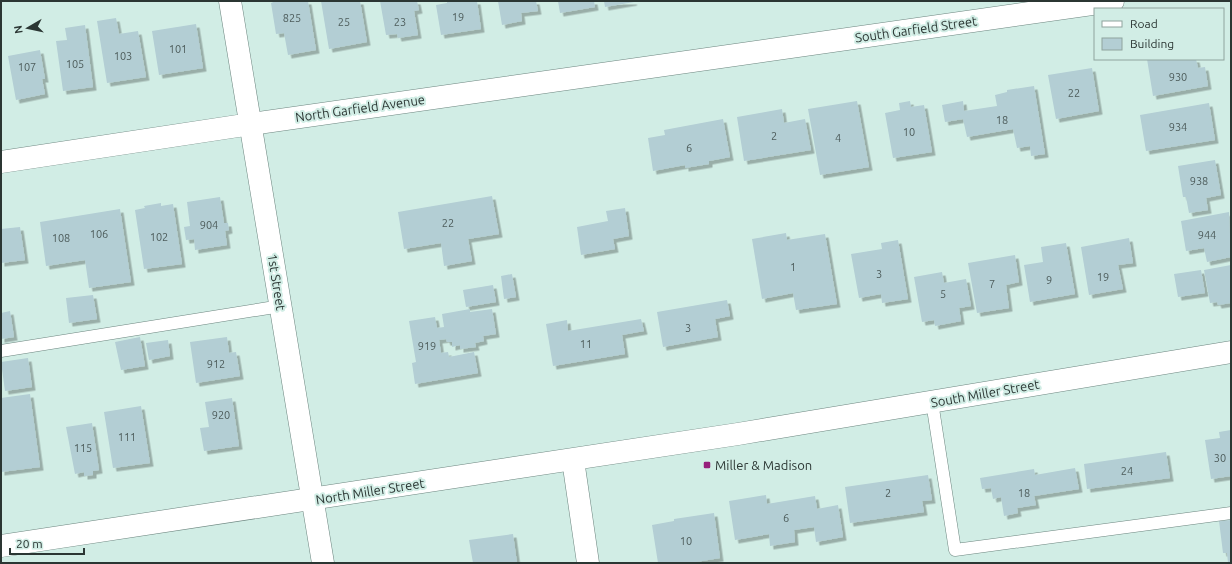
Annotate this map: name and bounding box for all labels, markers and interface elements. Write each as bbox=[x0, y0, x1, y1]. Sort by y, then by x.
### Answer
north arrow bbox=[8, 8, 48, 48]
legend bbox=[1094, 8, 1224, 60]
house number: 19 bbox=[452, 11, 464, 23]
house number: 825 bbox=[283, 12, 301, 24]
street label: South Garfield Street bbox=[854, 13, 978, 45]
house number: 25 bbox=[338, 16, 350, 28]
house number: 23 bbox=[394, 16, 406, 28]
text: Road bbox=[1130, 17, 1158, 30]
text: N bbox=[12, 25, 25, 35]
text: Building bbox=[1130, 37, 1174, 50]
house number: 101 bbox=[169, 43, 187, 55]
house number: 103 bbox=[114, 50, 132, 62]
house number: 105 bbox=[66, 58, 84, 70]
house number: 107 bbox=[18, 61, 36, 73]
house number: 930 bbox=[1169, 71, 1187, 83]
house number: 22 bbox=[1068, 87, 1080, 99]
street label: North Garfield Avenue bbox=[294, 92, 426, 124]
house number: 18 bbox=[996, 114, 1008, 126]
house number: 934 bbox=[1169, 121, 1187, 133]
house number: 10 bbox=[903, 126, 915, 138]
house number: 2 bbox=[771, 130, 777, 142]
house number: 4 bbox=[835, 132, 841, 144]
house number: 6 bbox=[686, 142, 692, 154]
house number: 938 bbox=[1190, 175, 1208, 187]
house number: 22 bbox=[442, 217, 454, 229]
house number: 904 bbox=[200, 219, 218, 231]
house number: 106 bbox=[90, 228, 108, 240]
house number: 944 bbox=[1198, 229, 1216, 241]
house number: 102 bbox=[150, 231, 168, 243]
house number: 108 bbox=[52, 232, 70, 244]
street label: 1st Street bbox=[266, 253, 288, 311]
house number: 1 bbox=[790, 261, 796, 273]
house number: 3 bbox=[876, 268, 882, 280]
house number: 19 bbox=[1097, 271, 1109, 283]
house number: 9 bbox=[1046, 274, 1052, 286]
house number: 7 bbox=[989, 278, 995, 290]
house number: 5 bbox=[940, 288, 946, 300]
house number: 3 bbox=[685, 322, 691, 334]
house number: 11 bbox=[580, 338, 592, 350]
house number: 919 bbox=[418, 340, 436, 352]
house number: 912 bbox=[207, 358, 225, 370]
street label: South Miller Street bbox=[930, 377, 1040, 409]
house number: 920 bbox=[212, 409, 230, 421]
house number: 111 bbox=[118, 431, 136, 443]
house number: 115 bbox=[74, 442, 92, 454]
house number: 30 bbox=[1214, 452, 1226, 464]
place label: Miller & Madison bbox=[715, 458, 812, 472]
marker: Miller & Madison bbox=[702, 460, 712, 470]
house number: 24 bbox=[1121, 465, 1133, 477]
street label: North Miller Street bbox=[315, 475, 425, 507]
house number: 2 bbox=[885, 487, 891, 499]
house number: 18 bbox=[1018, 487, 1030, 499]
house number: 6 bbox=[783, 512, 789, 524]
scale bar bbox=[10, 530, 84, 556]
house number: 10 bbox=[680, 535, 692, 547]
text: 20 m bbox=[16, 537, 43, 550]

